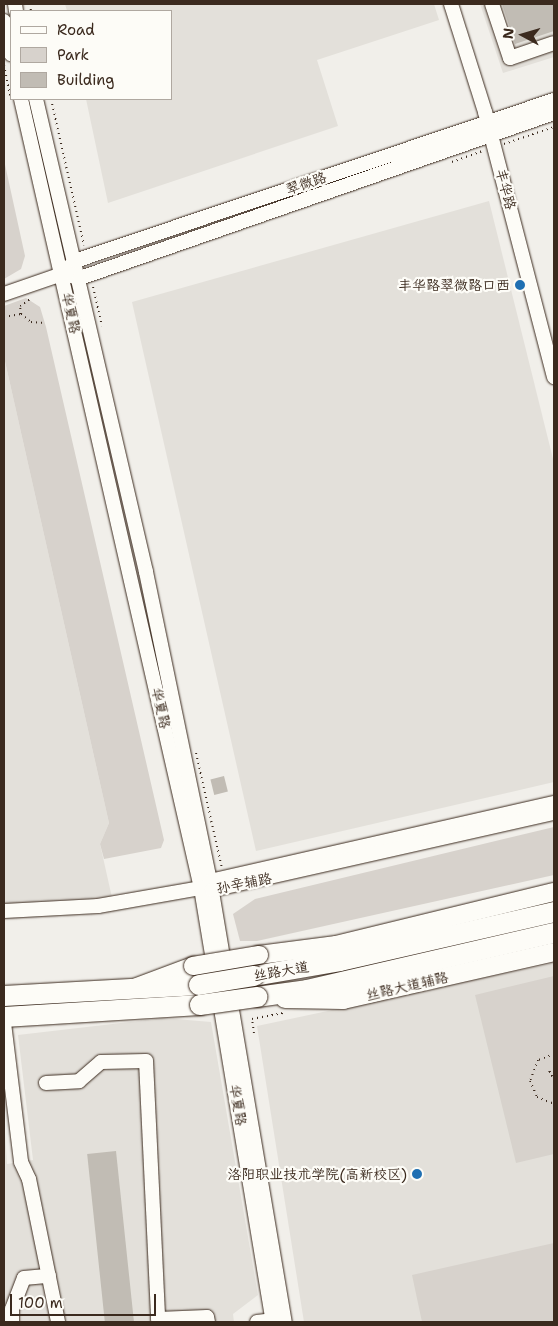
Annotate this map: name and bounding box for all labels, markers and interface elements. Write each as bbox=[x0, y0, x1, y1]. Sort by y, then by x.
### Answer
legend bbox=[10, 10, 172, 100]
north arrow bbox=[498, 10, 548, 60]
text: Road bbox=[57, 20, 95, 40]
text: N bbox=[499, 27, 518, 40]
text: Park bbox=[57, 45, 89, 65]
text: Building bbox=[57, 70, 114, 90]
street label: 丰华路 bbox=[492, 167, 520, 211]
street label: 翠微路 bbox=[283, 168, 329, 198]
place label: 丰华路翠微路口西 bbox=[398, 277, 510, 293]
marker: 丰华路翠微路口西 bbox=[514, 279, 526, 291]
street label: 华夏路 bbox=[58, 291, 84, 335]
street label: 华夏路 bbox=[148, 686, 174, 730]
street label: 孙辛辅路 bbox=[215, 869, 273, 897]
street label: 丝路大道 bbox=[252, 958, 310, 984]
street label: 丝路大道辅路 bbox=[364, 968, 450, 1004]
street label: 华夏路 bbox=[226, 1083, 250, 1127]
place label: 洛阳职业技术学院(高新校区) bbox=[227, 1166, 407, 1182]
marker: 洛阳职业技术学院(高新校区) bbox=[411, 1168, 423, 1180]
scale bar bbox=[12, 1284, 159, 1316]
text: 100 m bbox=[18, 1293, 63, 1313]

